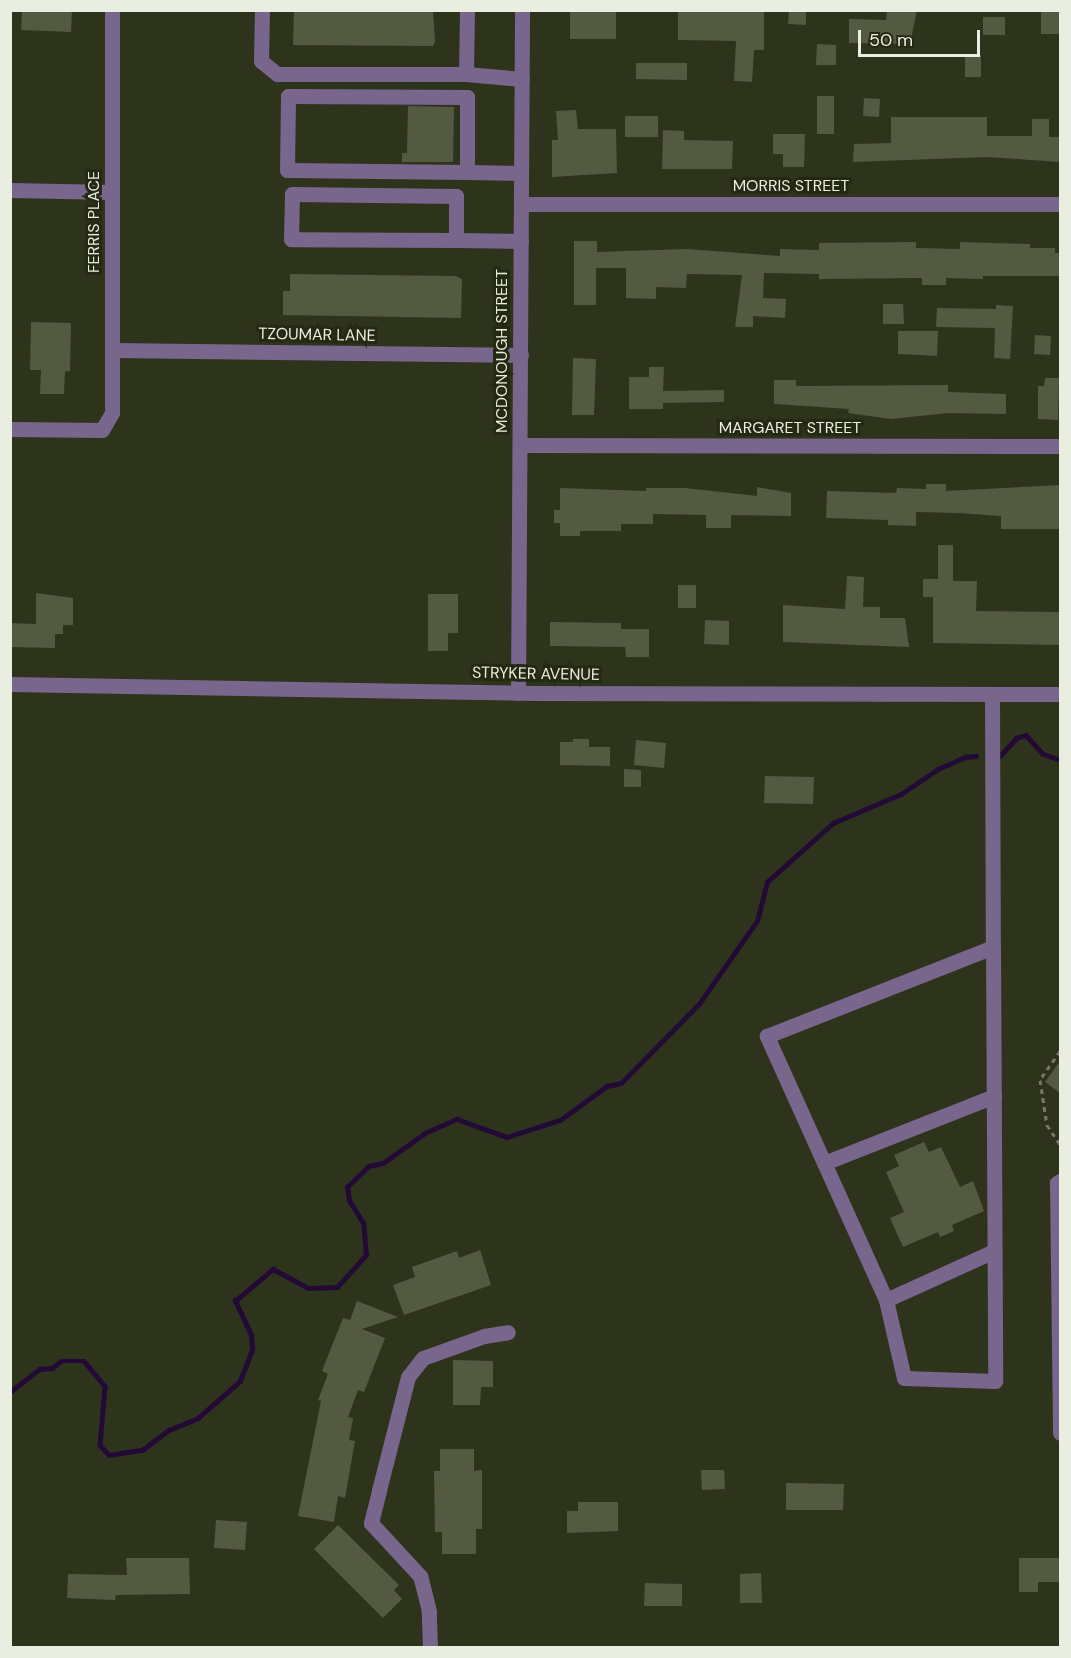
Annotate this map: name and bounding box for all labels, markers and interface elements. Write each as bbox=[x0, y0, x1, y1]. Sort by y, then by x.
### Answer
scale bar bbox=[861, 18, 982, 56]
text: 50 m bbox=[869, 28, 913, 52]
street label: FERRIS PLACE bbox=[84, 171, 104, 273]
street label: MORRIS STREET bbox=[733, 176, 849, 196]
street label: MCDONOUGH STREET bbox=[492, 269, 512, 433]
street label: TZOUMAR LANE bbox=[258, 324, 376, 346]
street label: MARGARET STREET bbox=[719, 418, 861, 438]
street label: STRYKER AVENUE bbox=[472, 663, 600, 685]

